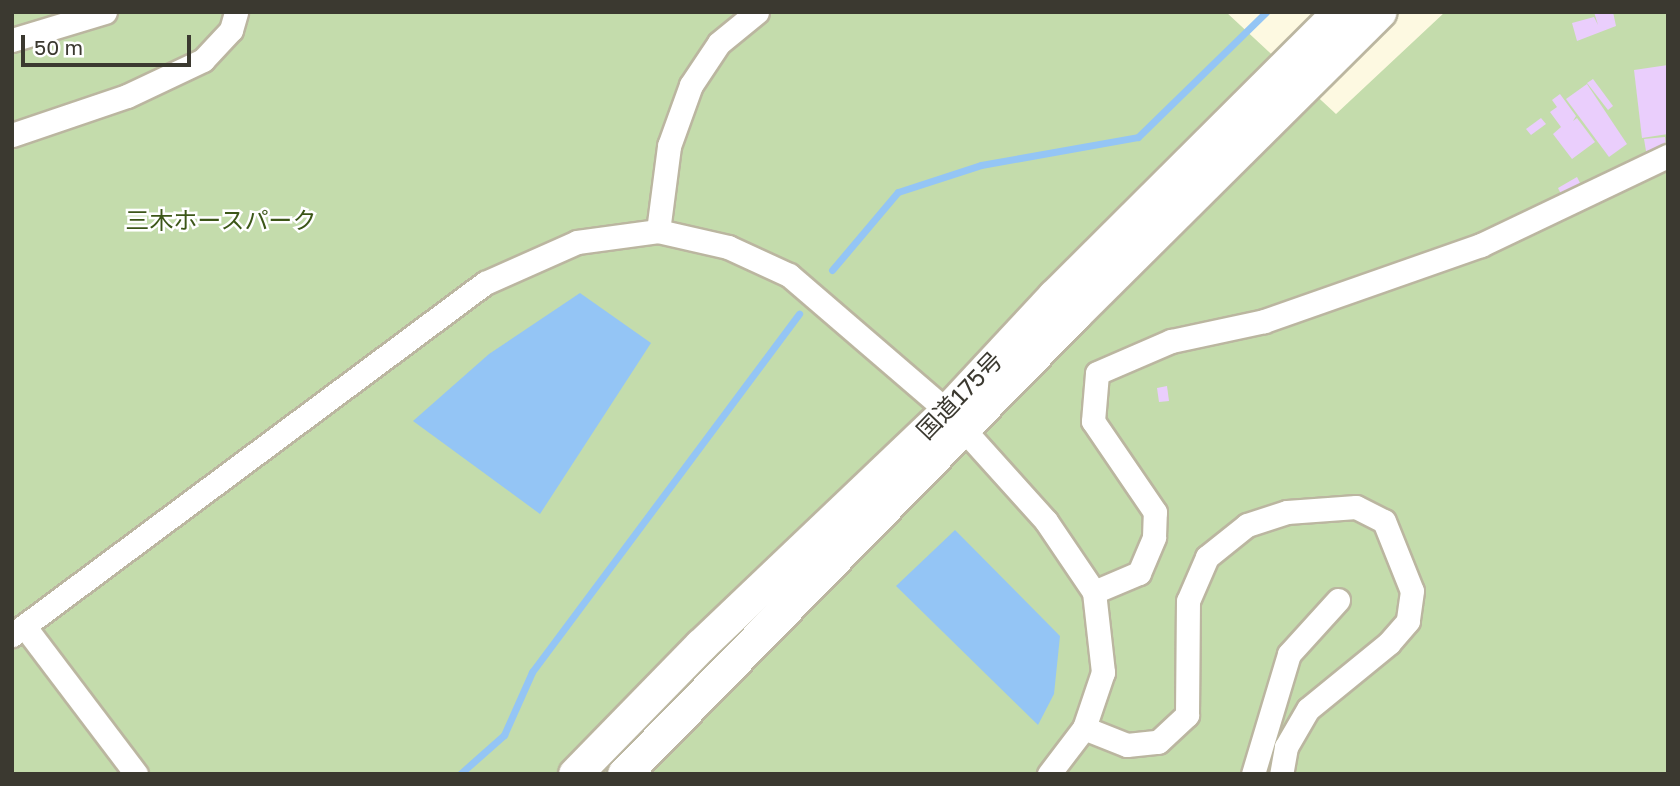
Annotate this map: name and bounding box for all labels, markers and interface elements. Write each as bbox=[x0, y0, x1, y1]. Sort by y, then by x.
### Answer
scale bar bbox=[24, 21, 194, 65]
text: 50 m bbox=[34, 34, 83, 60]
park label: 三木ホースパーク bbox=[125, 206, 317, 234]
street label: 国道175号 bbox=[910, 345, 1008, 445]

